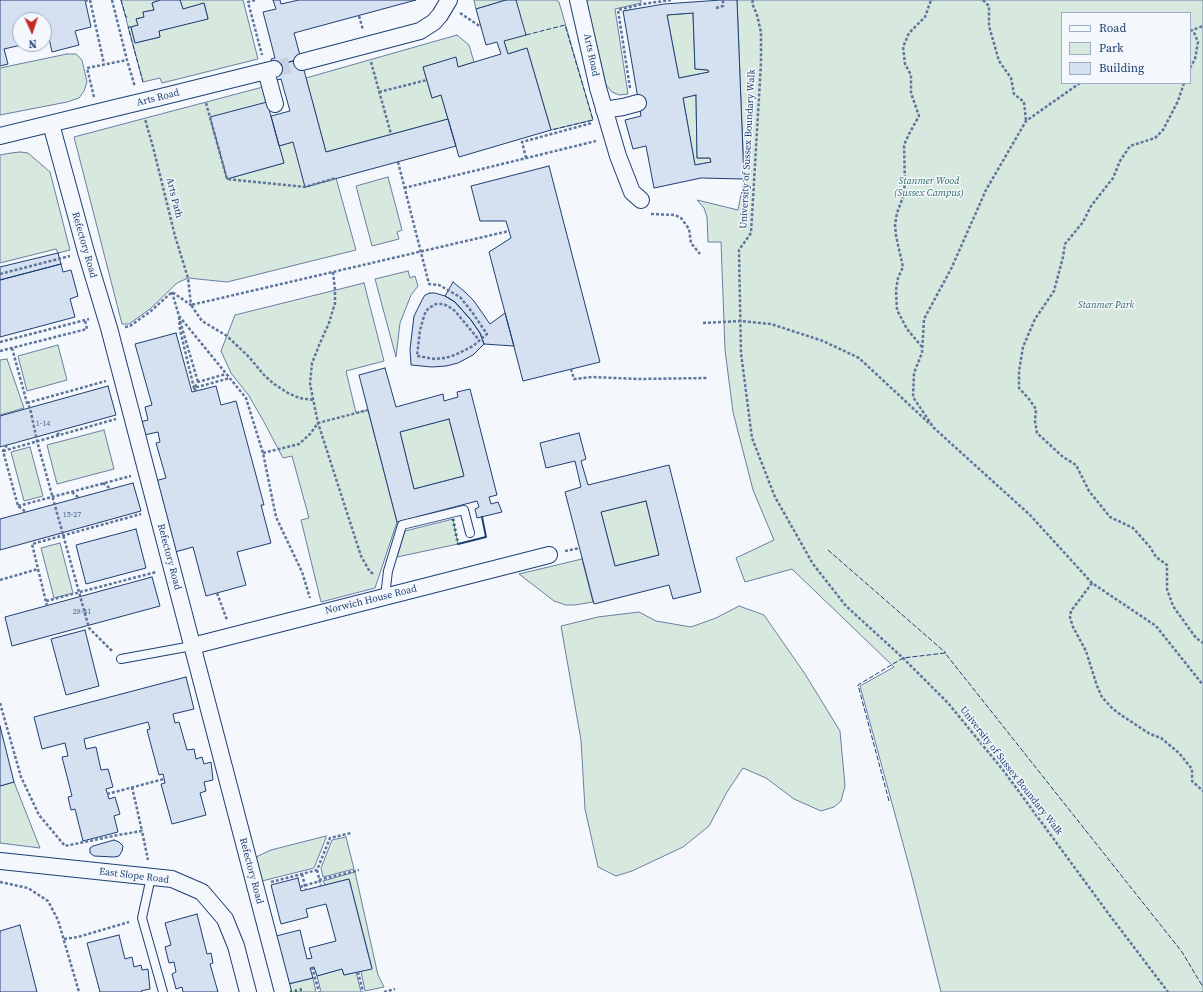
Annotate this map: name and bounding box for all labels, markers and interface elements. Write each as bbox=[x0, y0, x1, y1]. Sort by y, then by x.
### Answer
north arrow bbox=[12, 12, 52, 52]
legend bbox=[1061, 12, 1191, 84]
text: Road bbox=[1099, 20, 1126, 36]
street label: Arts Road bbox=[581, 32, 601, 78]
text: N bbox=[28, 36, 37, 51]
text: Park bbox=[1099, 40, 1124, 56]
text: Building bbox=[1099, 60, 1144, 76]
street label: University of Sussex Boundary Walk bbox=[738, 69, 758, 229]
street label: Arts Road bbox=[135, 87, 181, 109]
park label: Stanmer Wood (Sussex Campus) bbox=[894, 175, 964, 198]
street label: Arts Path bbox=[163, 177, 185, 219]
street label: Refectory Road bbox=[69, 211, 99, 279]
park label: Stanmer Park bbox=[1078, 299, 1134, 311]
house number: 1-14 bbox=[36, 419, 50, 429]
house number: 15-27 bbox=[63, 510, 81, 520]
street label: Refectory Road bbox=[154, 523, 184, 591]
street label: Norwich House Road bbox=[324, 583, 418, 617]
house number: 28-41 bbox=[73, 607, 91, 617]
street label: University of Sussex Boundary Walk bbox=[957, 704, 1065, 838]
street label: Refectory Road bbox=[236, 837, 266, 905]
street label: East Slope Road bbox=[98, 866, 170, 886]

